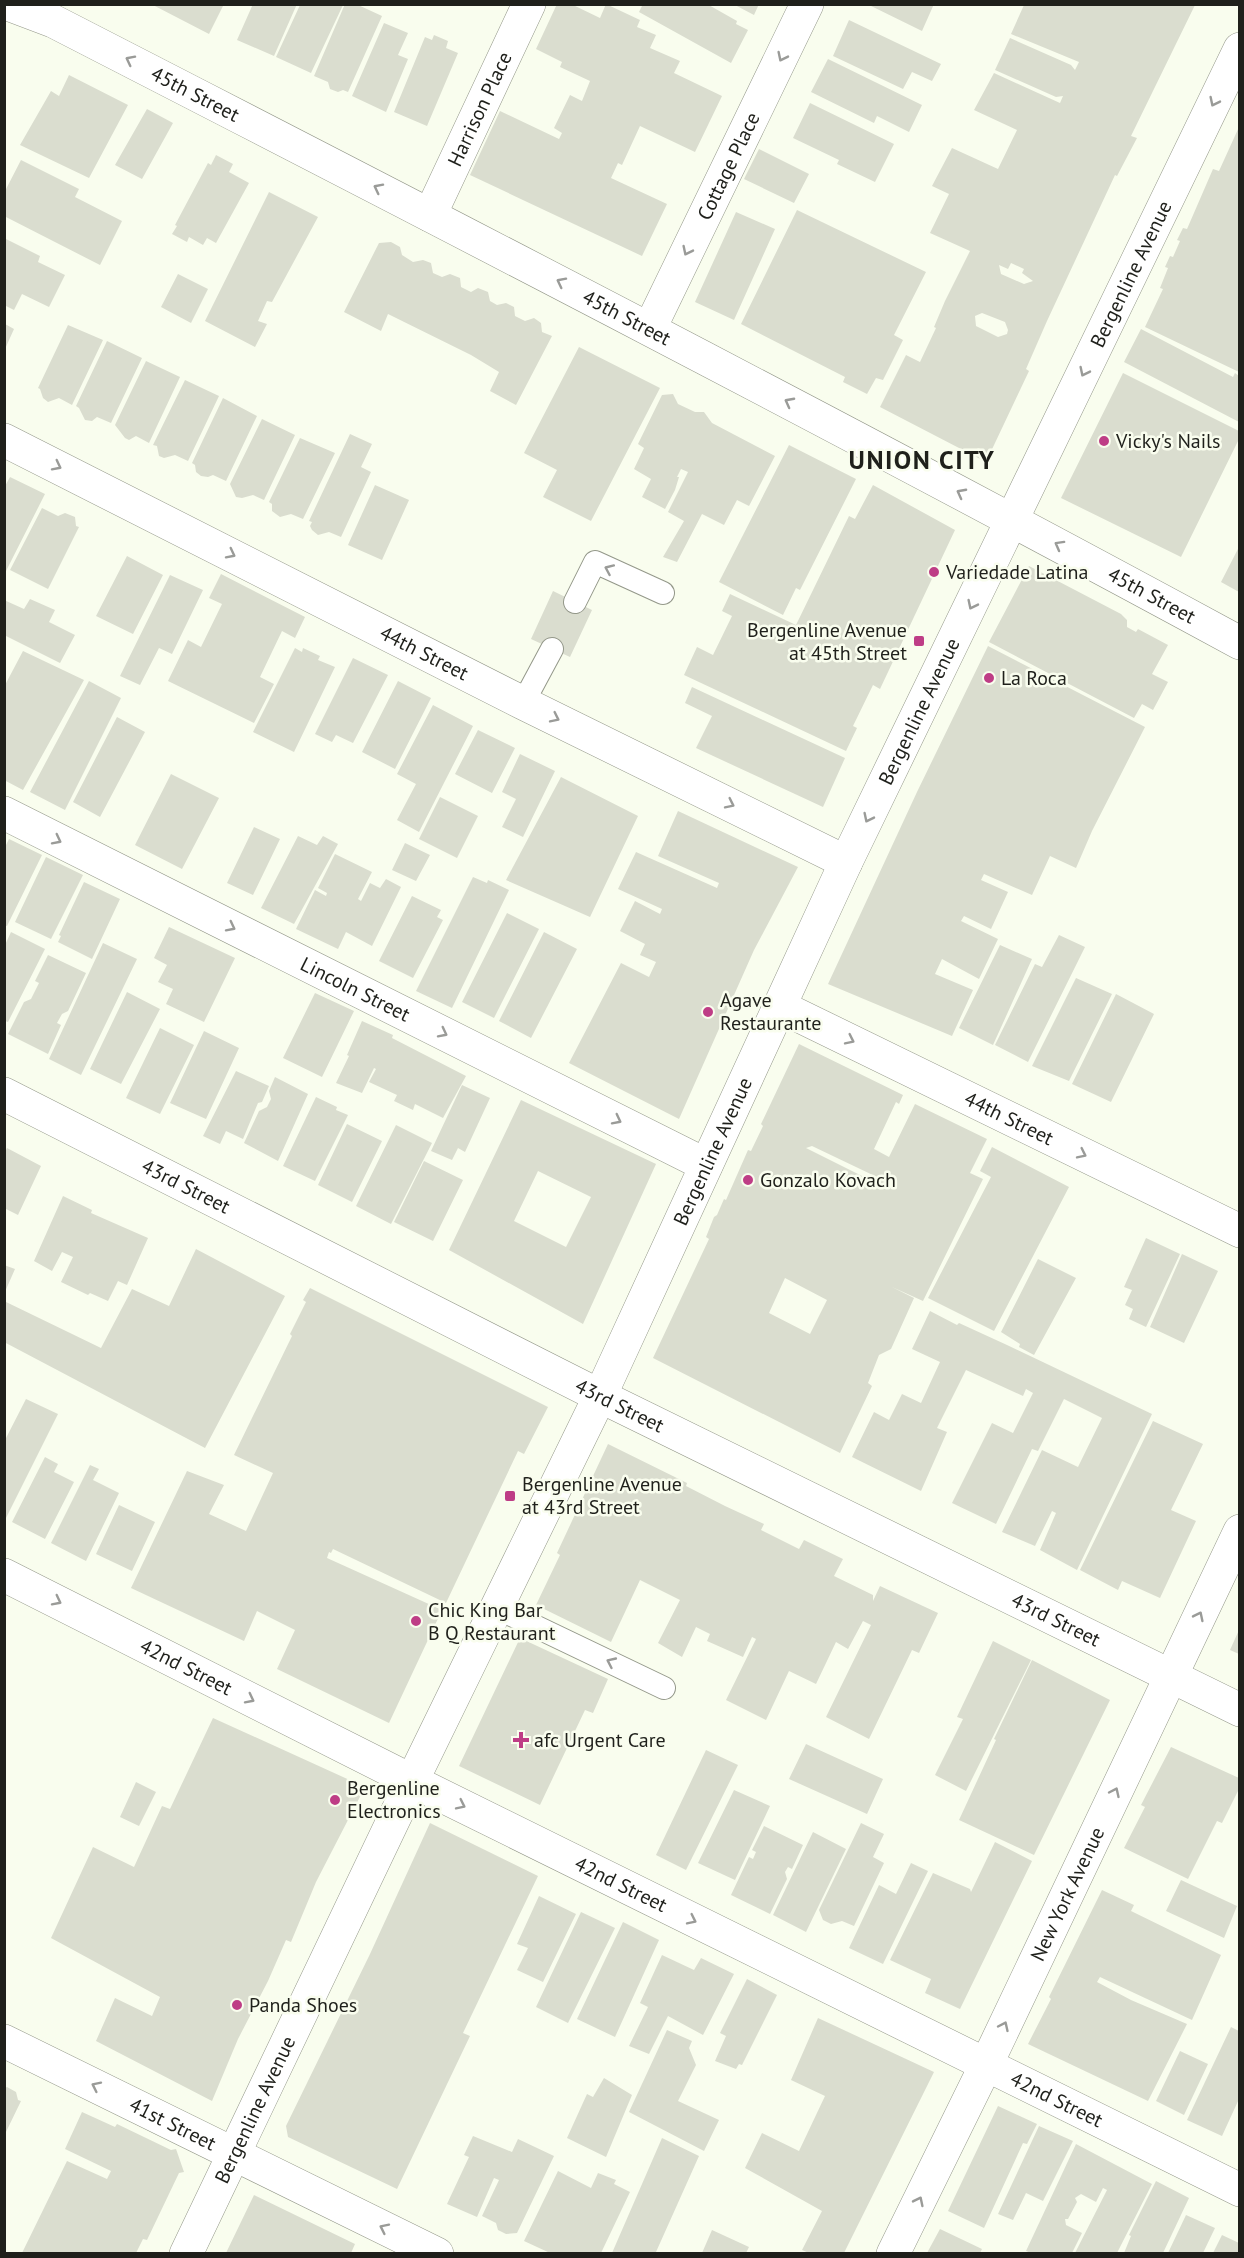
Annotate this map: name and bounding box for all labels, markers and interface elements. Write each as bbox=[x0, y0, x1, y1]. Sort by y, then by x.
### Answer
street label: Harrison Place bbox=[442, 48, 518, 171]
one-way arrow bbox=[777, 51, 789, 62]
one-way arrow bbox=[126, 56, 137, 68]
street label: 45th Street bbox=[147, 61, 244, 128]
one-way arrow bbox=[1210, 96, 1222, 107]
street label: Cottage Place bbox=[691, 108, 766, 224]
one-way arrow bbox=[374, 184, 385, 195]
street label: Bergenline Avenue bbox=[1084, 196, 1178, 352]
one-way arrow bbox=[683, 245, 695, 256]
one-way arrow bbox=[556, 278, 567, 290]
street label: 45th Street bbox=[578, 284, 676, 351]
one-way arrow bbox=[1080, 366, 1091, 377]
one-way arrow bbox=[785, 398, 795, 409]
place label: Vicky's Nails bbox=[1115, 428, 1220, 454]
marker: Vicky's Nails bbox=[1097, 434, 1111, 448]
district label: UNION CITY bbox=[849, 443, 995, 476]
one-way arrow bbox=[50, 459, 61, 470]
one-way arrow bbox=[957, 489, 968, 500]
one-way arrow bbox=[1055, 541, 1065, 552]
one-way arrow bbox=[224, 547, 235, 559]
place label: Variedade Latina bbox=[945, 559, 1088, 585]
street label: 45th Street bbox=[1103, 561, 1200, 630]
one-way arrow bbox=[605, 564, 616, 576]
marker: Variedade Latina bbox=[927, 565, 941, 579]
one-way arrow bbox=[967, 598, 979, 609]
place label: Bergenline Avenue at 45th Street bbox=[747, 617, 907, 666]
street label: 44th Street bbox=[375, 620, 473, 686]
street label: Bergenline Avenue bbox=[872, 634, 966, 789]
marker: Bergenline Avenue at 45th Street bbox=[912, 634, 926, 648]
place label: La Roca bbox=[1001, 665, 1067, 691]
marker: La Roca bbox=[982, 671, 996, 685]
one-way arrow bbox=[548, 711, 559, 722]
one-way arrow bbox=[723, 797, 734, 809]
one-way arrow bbox=[863, 811, 875, 822]
one-way arrow bbox=[50, 832, 61, 844]
one-way arrow bbox=[225, 920, 236, 931]
street label: Lincoln Street bbox=[296, 951, 415, 1028]
place label: Agave Restaurante bbox=[720, 987, 821, 1036]
marker: Agave Restaurante bbox=[701, 1005, 715, 1019]
one-way arrow bbox=[437, 1026, 447, 1037]
one-way arrow bbox=[844, 1033, 855, 1045]
street label: Bergenline Avenue bbox=[667, 1073, 758, 1230]
street label: 44th Street bbox=[960, 1086, 1058, 1151]
one-way arrow bbox=[611, 1113, 622, 1125]
one-way arrow bbox=[1075, 1146, 1086, 1158]
street label: 43rd Street bbox=[137, 1153, 235, 1220]
place label: Gonzalo Kovach bbox=[760, 1167, 896, 1193]
marker: Gonzalo Kovach bbox=[741, 1173, 755, 1187]
street label: 43rd Street bbox=[571, 1373, 669, 1439]
place label: Bergenline Avenue at 43rd Street bbox=[522, 1471, 682, 1520]
marker: Bergenline Avenue at 43rd Street bbox=[503, 1489, 517, 1503]
street label: 43rd Street bbox=[1007, 1587, 1105, 1653]
one-way arrow bbox=[50, 1594, 61, 1605]
place label: Chic King Bar B Q Restaurant bbox=[428, 1597, 556, 1646]
one-way arrow bbox=[1191, 1612, 1203, 1623]
marker: Chic King Bar B Q Restaurant bbox=[409, 1614, 423, 1628]
street label: 42nd Street bbox=[136, 1633, 237, 1701]
one-way arrow bbox=[607, 1658, 618, 1670]
one-way arrow bbox=[243, 1691, 254, 1703]
place label: afc Urgent Care bbox=[534, 1727, 666, 1753]
marker: afc Urgent Care bbox=[512, 1731, 530, 1749]
place label: Bergenline Electronics bbox=[347, 1775, 441, 1824]
one-way arrow bbox=[1107, 1788, 1119, 1799]
marker: Bergenline Electronics bbox=[328, 1793, 342, 1807]
one-way arrow bbox=[455, 1798, 466, 1810]
street label: New York Avenue bbox=[1024, 1823, 1110, 1965]
street label: 42nd Street bbox=[570, 1850, 672, 1918]
one-way arrow bbox=[686, 1912, 697, 1924]
place label: Panda Shoes bbox=[249, 1992, 357, 2018]
marker: Panda Shoes bbox=[230, 1998, 244, 2012]
one-way arrow bbox=[997, 2021, 1009, 2032]
street label: Bergenline Avenue bbox=[209, 2032, 301, 2187]
street label: 42nd Street bbox=[1006, 2066, 1107, 2133]
one-way arrow bbox=[92, 2082, 102, 2093]
street label: 41st Street bbox=[125, 2092, 221, 2156]
one-way arrow bbox=[912, 2196, 924, 2207]
one-way arrow bbox=[379, 2223, 390, 2235]

